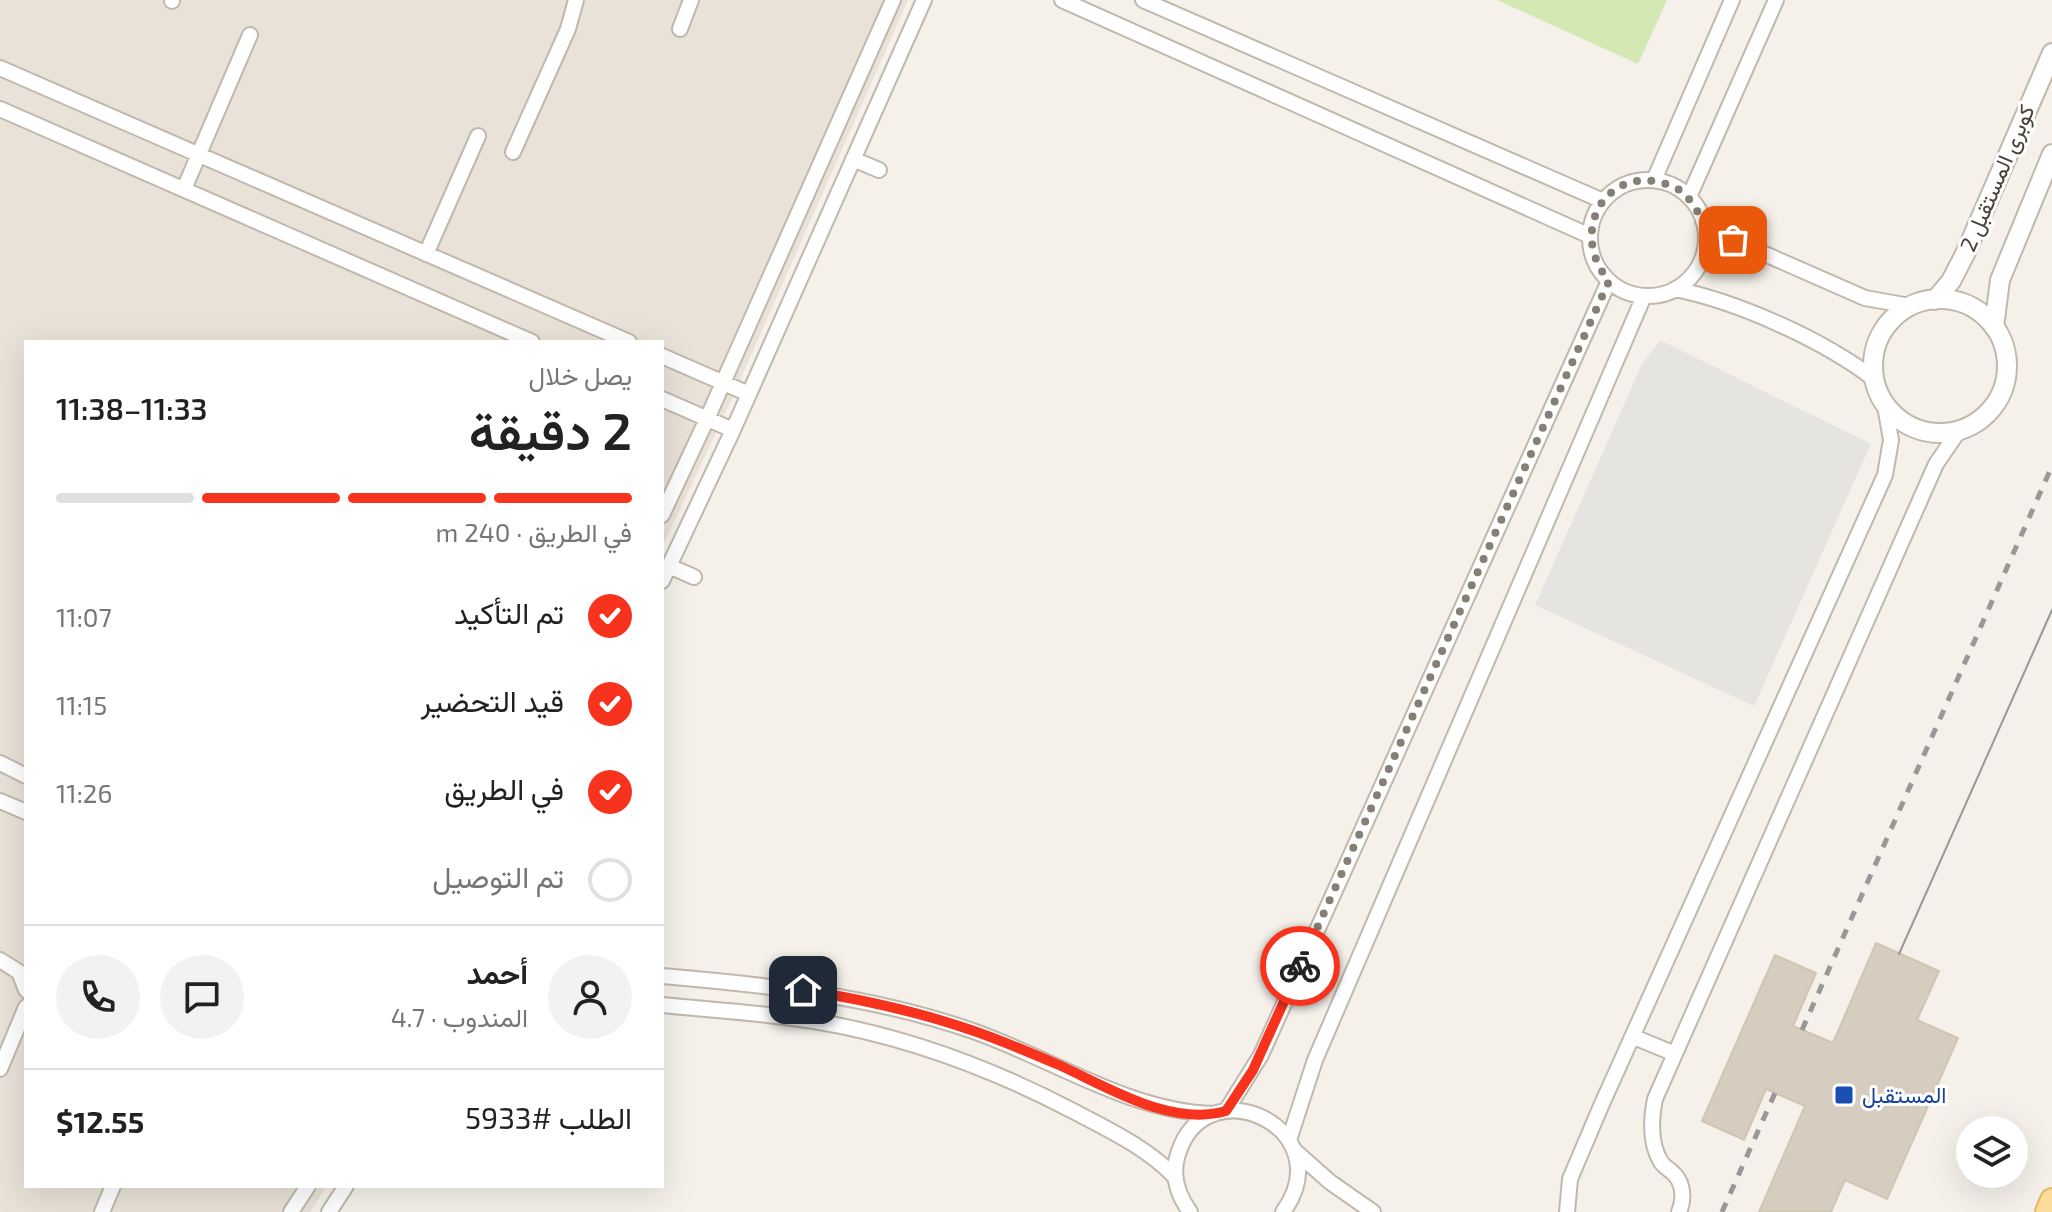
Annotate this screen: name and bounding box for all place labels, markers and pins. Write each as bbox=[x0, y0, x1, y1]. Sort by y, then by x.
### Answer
pin bbox=[1699, 206, 1767, 274]
pin bbox=[769, 956, 837, 1024]
place label: المستقبل bbox=[1862, 1081, 1946, 1108]
marker: المستقبل bbox=[1833, 1084, 1855, 1106]

